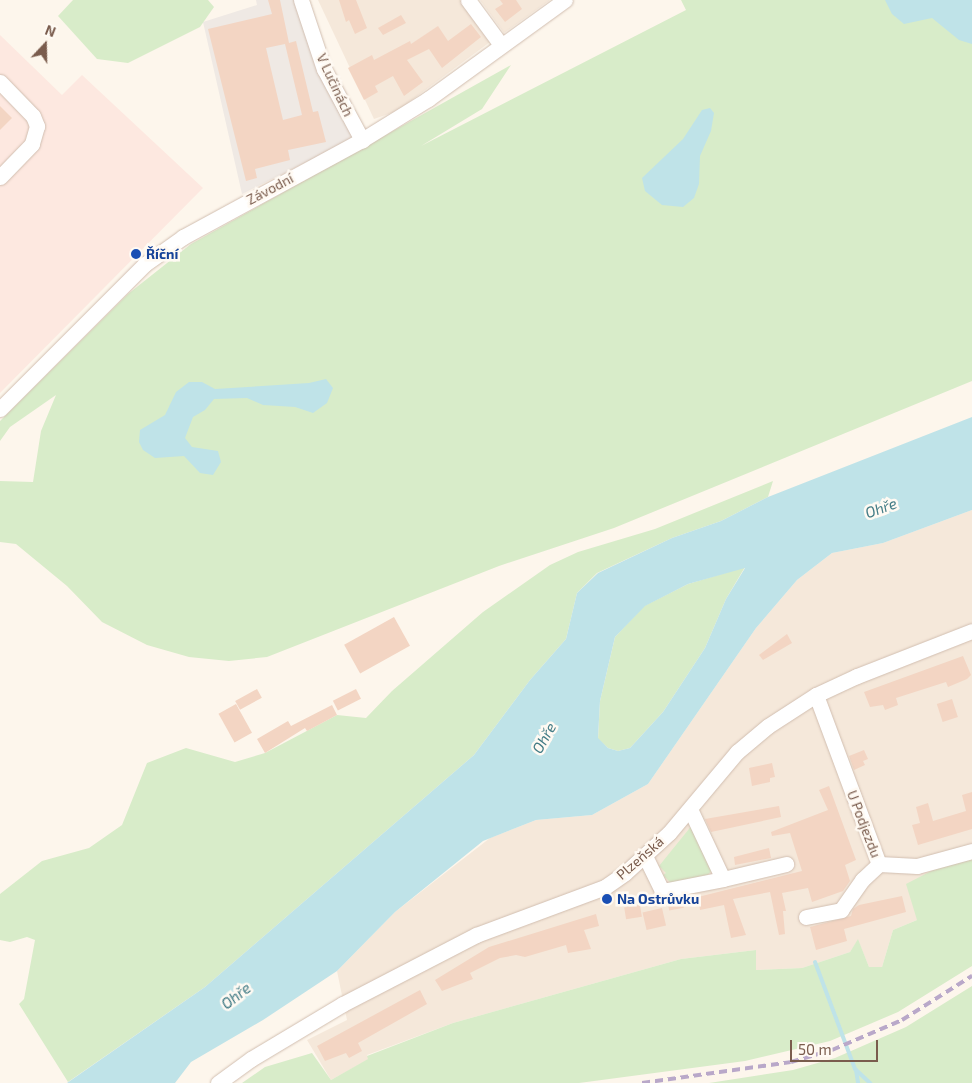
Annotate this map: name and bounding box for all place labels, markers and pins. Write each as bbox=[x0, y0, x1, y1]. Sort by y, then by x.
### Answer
place label: Říční bbox=[146, 246, 178, 262]
marker: Říční bbox=[130, 248, 142, 260]
place label: Na Ostrůvku bbox=[617, 891, 699, 907]
marker: Na Ostrůvku bbox=[601, 893, 613, 905]

